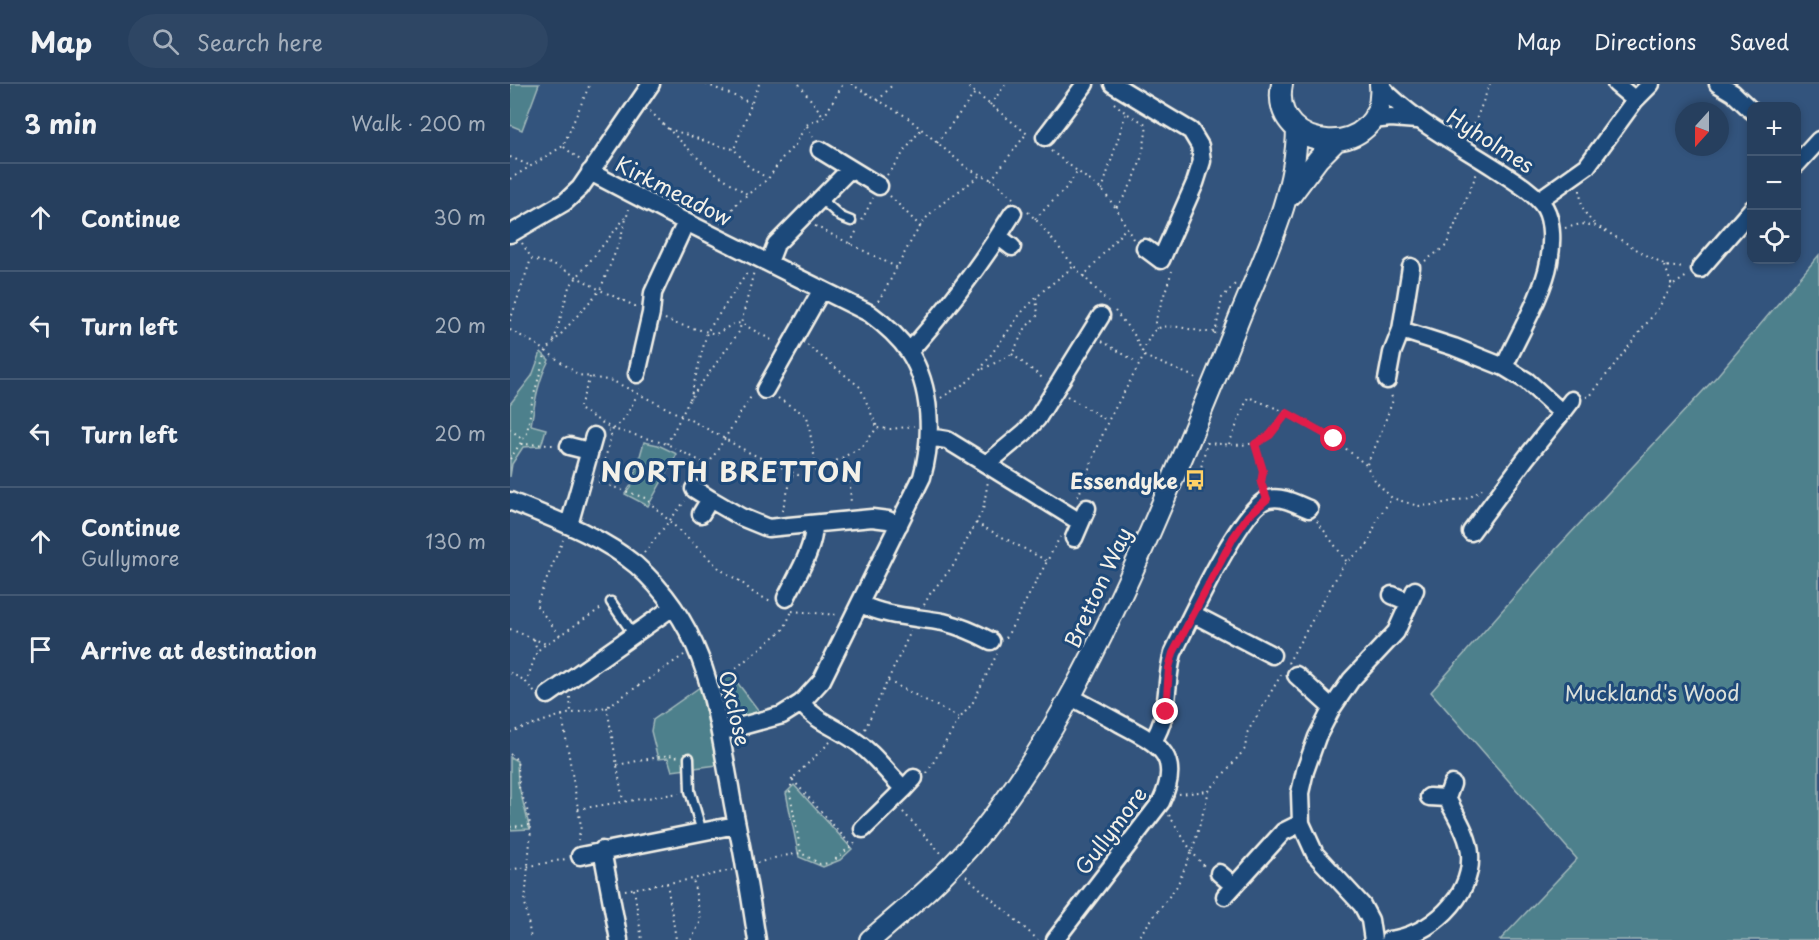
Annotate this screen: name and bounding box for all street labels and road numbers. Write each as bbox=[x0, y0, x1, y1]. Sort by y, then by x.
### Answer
street label: Hyholmes bbox=[1441, 100, 1541, 180]
street label: Kirkmeadow bbox=[610, 147, 738, 233]
street label: Bretton Way bbox=[1055, 521, 1139, 653]
street label: Oxclose bbox=[712, 667, 760, 749]
street label: Gullymore bbox=[1066, 779, 1154, 881]

